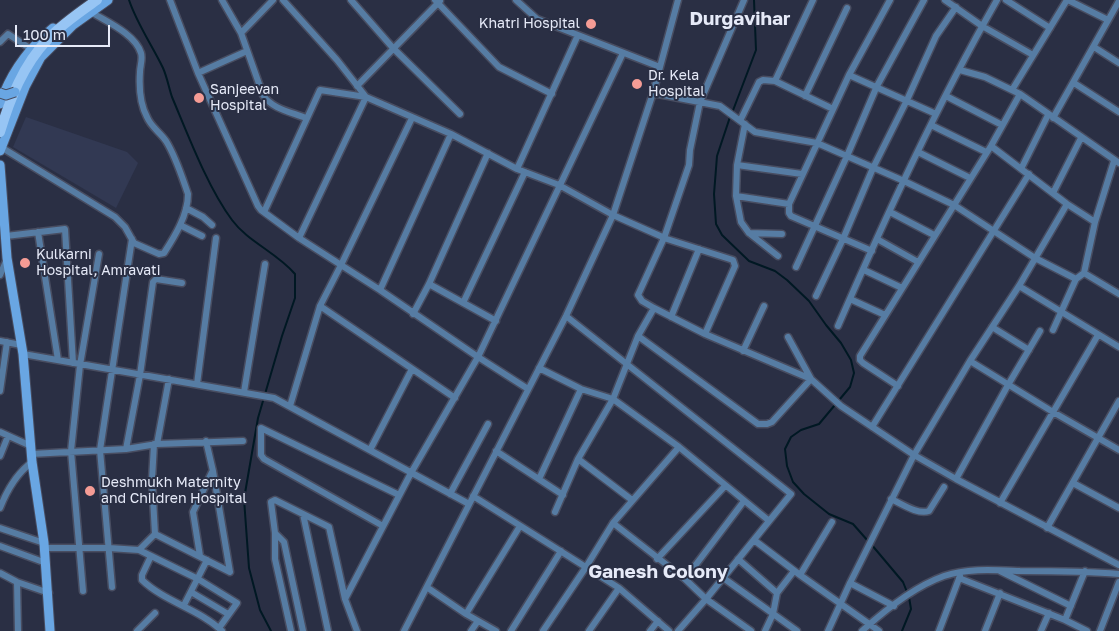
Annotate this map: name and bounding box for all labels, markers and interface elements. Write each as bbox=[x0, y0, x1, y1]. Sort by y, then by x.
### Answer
district label: Durgavihar bbox=[690, 8, 790, 30]
scale bar bbox=[18, 15, 112, 47]
place label: Khatri Hospital bbox=[479, 16, 580, 32]
marker: Khatri Hospital bbox=[584, 17, 598, 31]
text: 100 m bbox=[23, 25, 66, 43]
place label: Dr. Kela Hospital bbox=[648, 68, 705, 100]
marker: Dr. Kela Hospital bbox=[630, 77, 644, 91]
place label: Sanjeevan Hospital bbox=[210, 82, 279, 114]
marker: Sanjeevan Hospital bbox=[192, 91, 206, 105]
place label: Kulkarni Hospital, Amravati bbox=[36, 247, 160, 280]
marker: Kulkarni Hospital, Amravati bbox=[18, 256, 32, 270]
place label: Deshmukh Maternity and Children Hospital bbox=[101, 475, 247, 508]
marker: Deshmukh Maternity and Children Hospital bbox=[83, 484, 97, 498]
district label: Ganesh Colony bbox=[588, 561, 728, 583]

